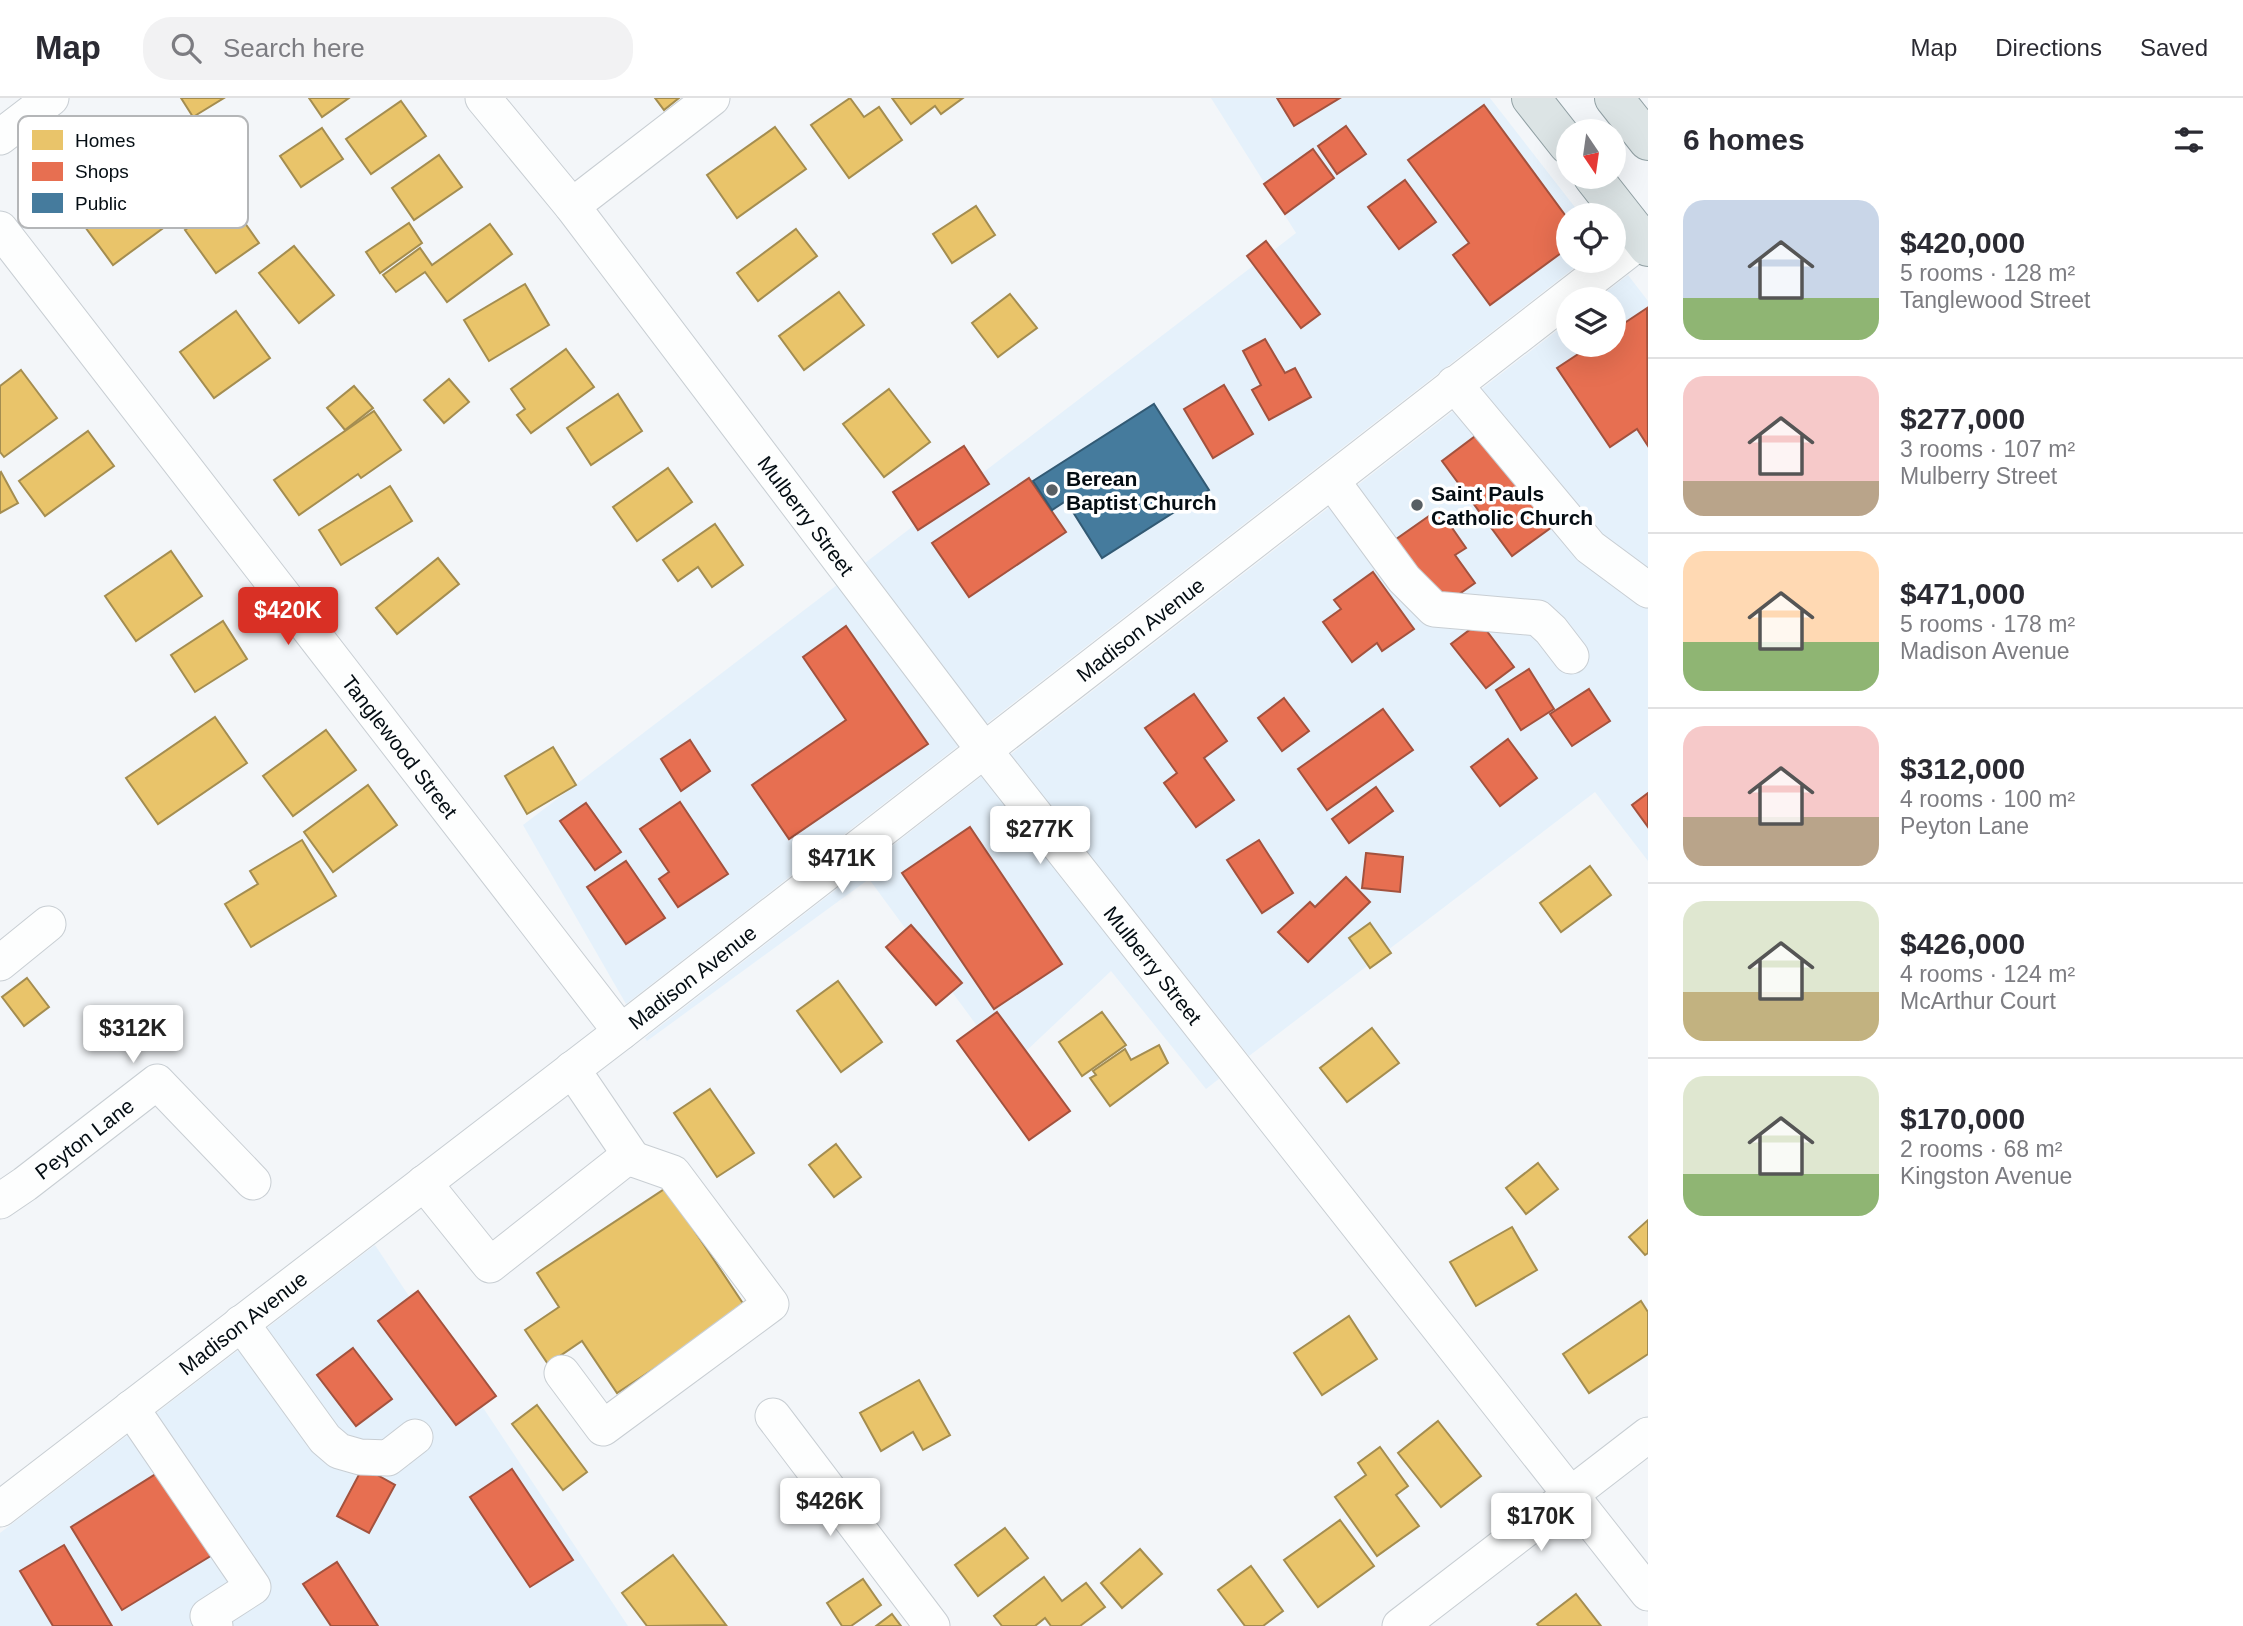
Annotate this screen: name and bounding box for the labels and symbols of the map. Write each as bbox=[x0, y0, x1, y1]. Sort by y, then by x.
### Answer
legend bbox=[18, 116, 248, 228]
north arrow bbox=[1556, 119, 1626, 189]
text: Homes bbox=[75, 130, 135, 151]
text: Shops bbox=[75, 161, 129, 182]
text: Public bbox=[75, 193, 127, 214]
street label: Mulberry Street bbox=[754, 451, 859, 580]
place label: Berean Baptist Church bbox=[1066, 467, 1217, 514]
marker: Berean Baptist Church bbox=[1044, 482, 1060, 498]
place label: Saint Pauls Catholic Church bbox=[1431, 482, 1593, 529]
marker: Saint Pauls Catholic Church bbox=[1409, 497, 1425, 513]
street label: Madison Avenue bbox=[1072, 573, 1208, 686]
pin: $420K bbox=[239, 588, 337, 647]
street label: Tanglewood Street bbox=[338, 670, 463, 822]
pin: $277K bbox=[991, 806, 1089, 866]
pin: $471K bbox=[793, 836, 891, 895]
street label: Mulberry Street bbox=[1100, 901, 1207, 1029]
street label: Madison Avenue bbox=[624, 920, 760, 1033]
pin: $312K bbox=[84, 1006, 182, 1065]
street label: Peyton Lane bbox=[30, 1093, 138, 1183]
street label: Madison Avenue bbox=[174, 1266, 311, 1379]
pin: $426K bbox=[781, 1478, 879, 1538]
pin: $170K bbox=[1492, 1494, 1590, 1553]

